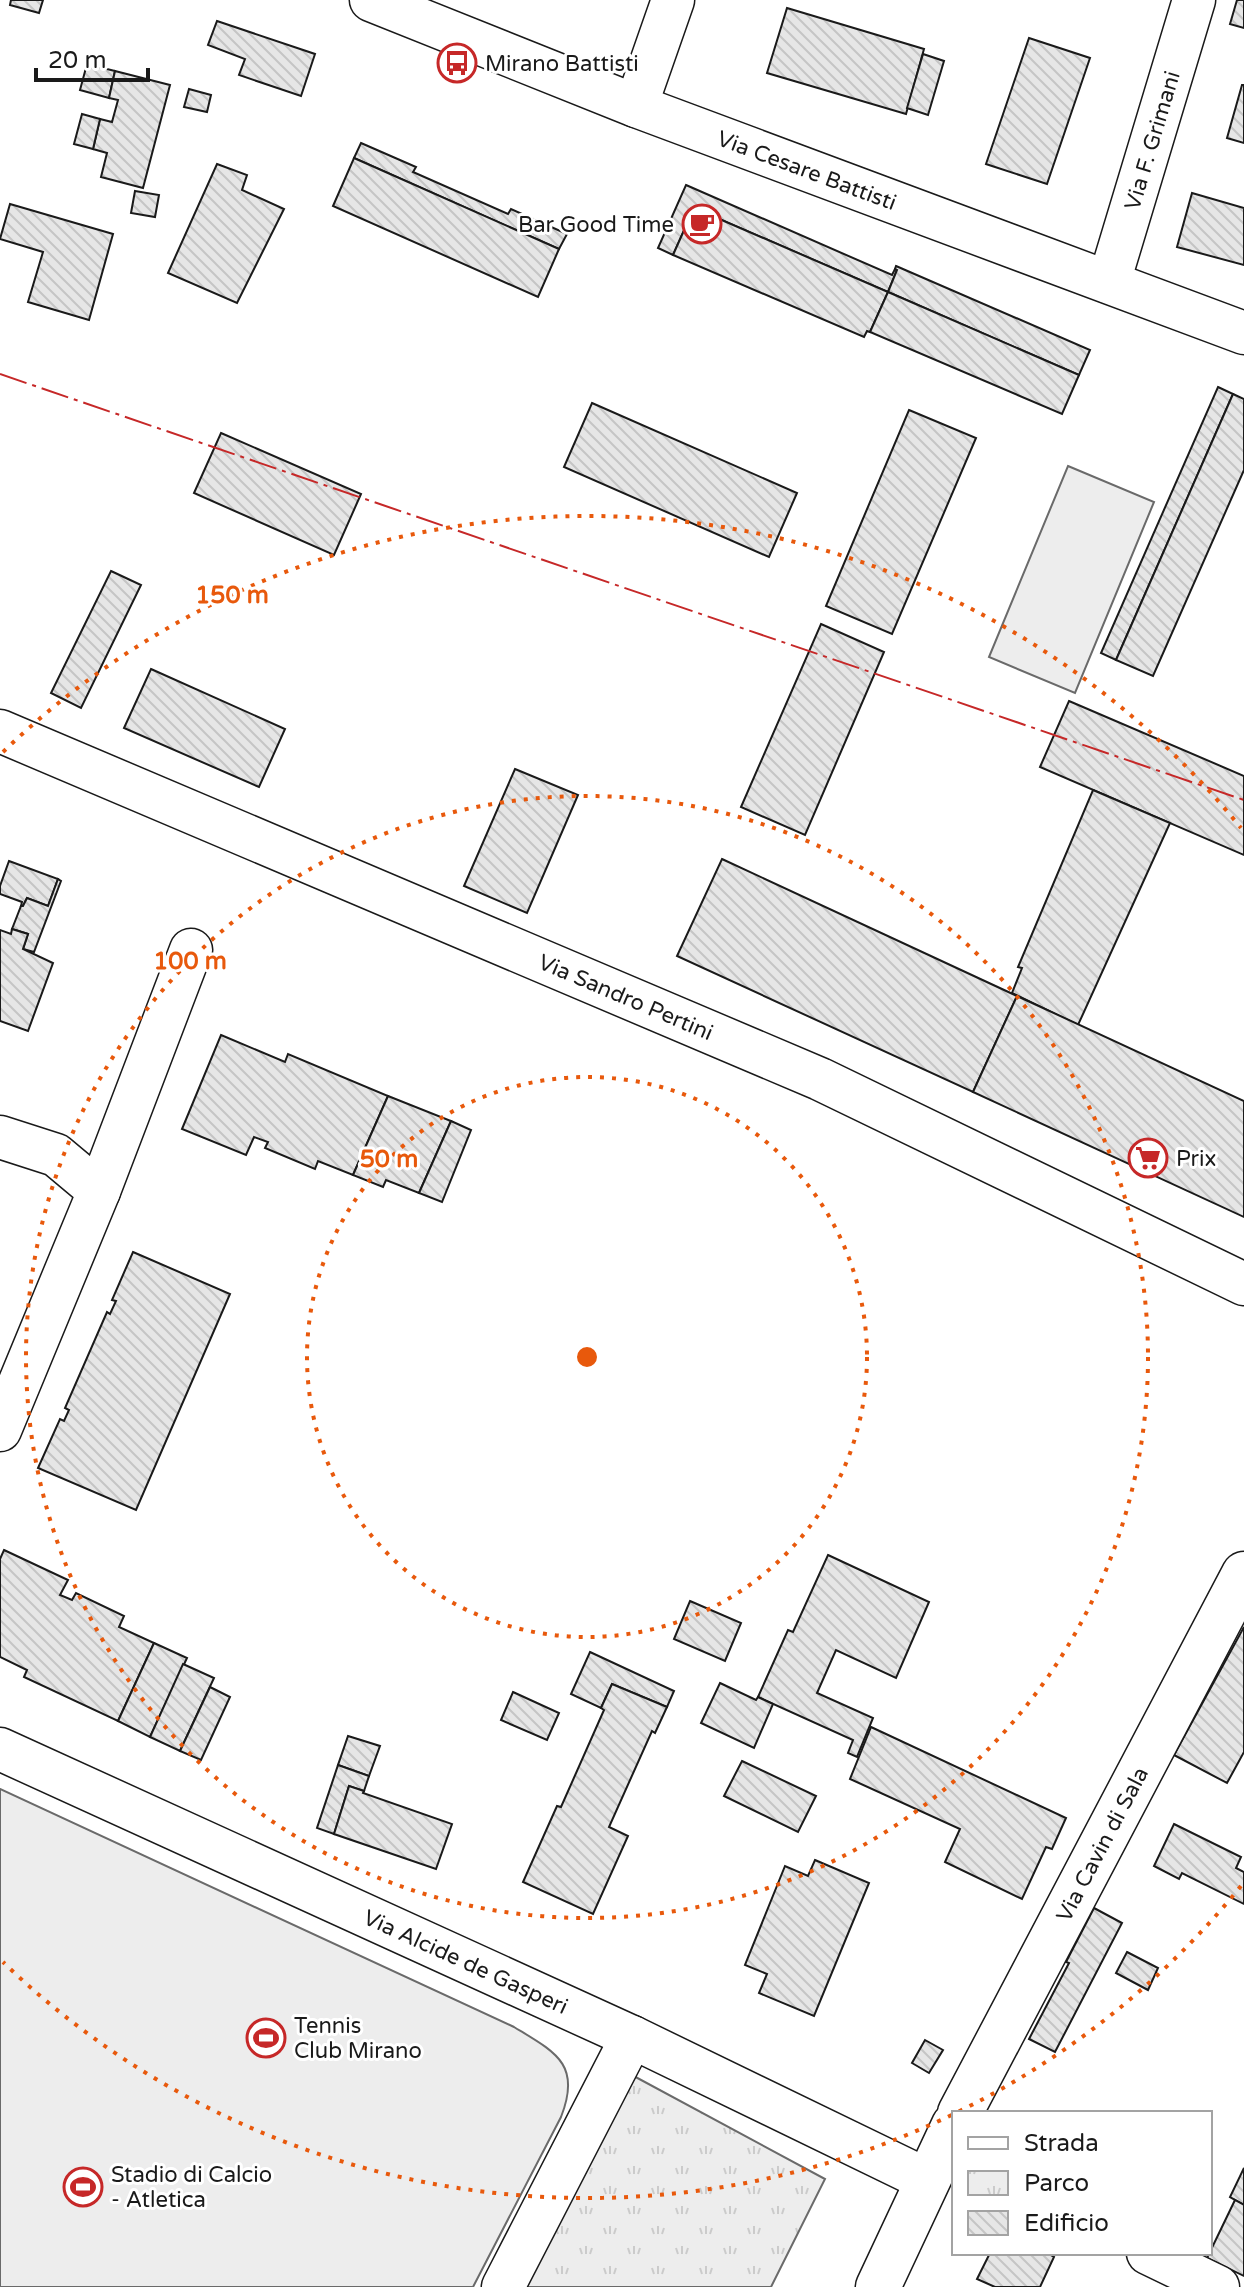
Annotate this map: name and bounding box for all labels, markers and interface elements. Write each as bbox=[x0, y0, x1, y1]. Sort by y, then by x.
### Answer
scale bar bbox=[36, 32, 148, 82]
bus stop icon: Mirano Battisti bbox=[436, 42, 478, 84]
text: 20 m bbox=[48, 46, 106, 75]
place label: Mirano Battisti bbox=[485, 51, 639, 77]
street label: Via F. Grimani bbox=[1119, 68, 1186, 213]
street label: Via Cesare Battisti bbox=[713, 126, 900, 216]
cafe icon: Bar Good Time bbox=[681, 203, 723, 245]
place label: Bar Good Time bbox=[518, 212, 674, 238]
text: 150 m bbox=[195, 581, 269, 610]
text: 100 m bbox=[153, 947, 227, 976]
street label: Via Sandro Pertini bbox=[534, 949, 717, 1046]
supermarket icon: Prix bbox=[1127, 1137, 1169, 1179]
text: 50 m bbox=[360, 1145, 418, 1174]
place label: Prix bbox=[1176, 1146, 1216, 1172]
centre of rings bbox=[573, 1343, 601, 1371]
street label: Via Cavin di Sala bbox=[1051, 1763, 1154, 1926]
street label: Via Alcide de Gasperi bbox=[359, 1904, 572, 2020]
place label: Tennis Club Mirano bbox=[294, 2013, 422, 2064]
sports icon: Tennis Club Mirano bbox=[245, 2017, 287, 2059]
legend bbox=[952, 2111, 1212, 2255]
text: Strada bbox=[1024, 2129, 1099, 2158]
place label: Stadio di Calcio - Atletica bbox=[111, 2162, 272, 2213]
sports icon: Stadio di Calcio - Atletica bbox=[62, 2166, 104, 2208]
text: Parco bbox=[1024, 2169, 1089, 2198]
text: Edificio bbox=[1024, 2209, 1109, 2238]

